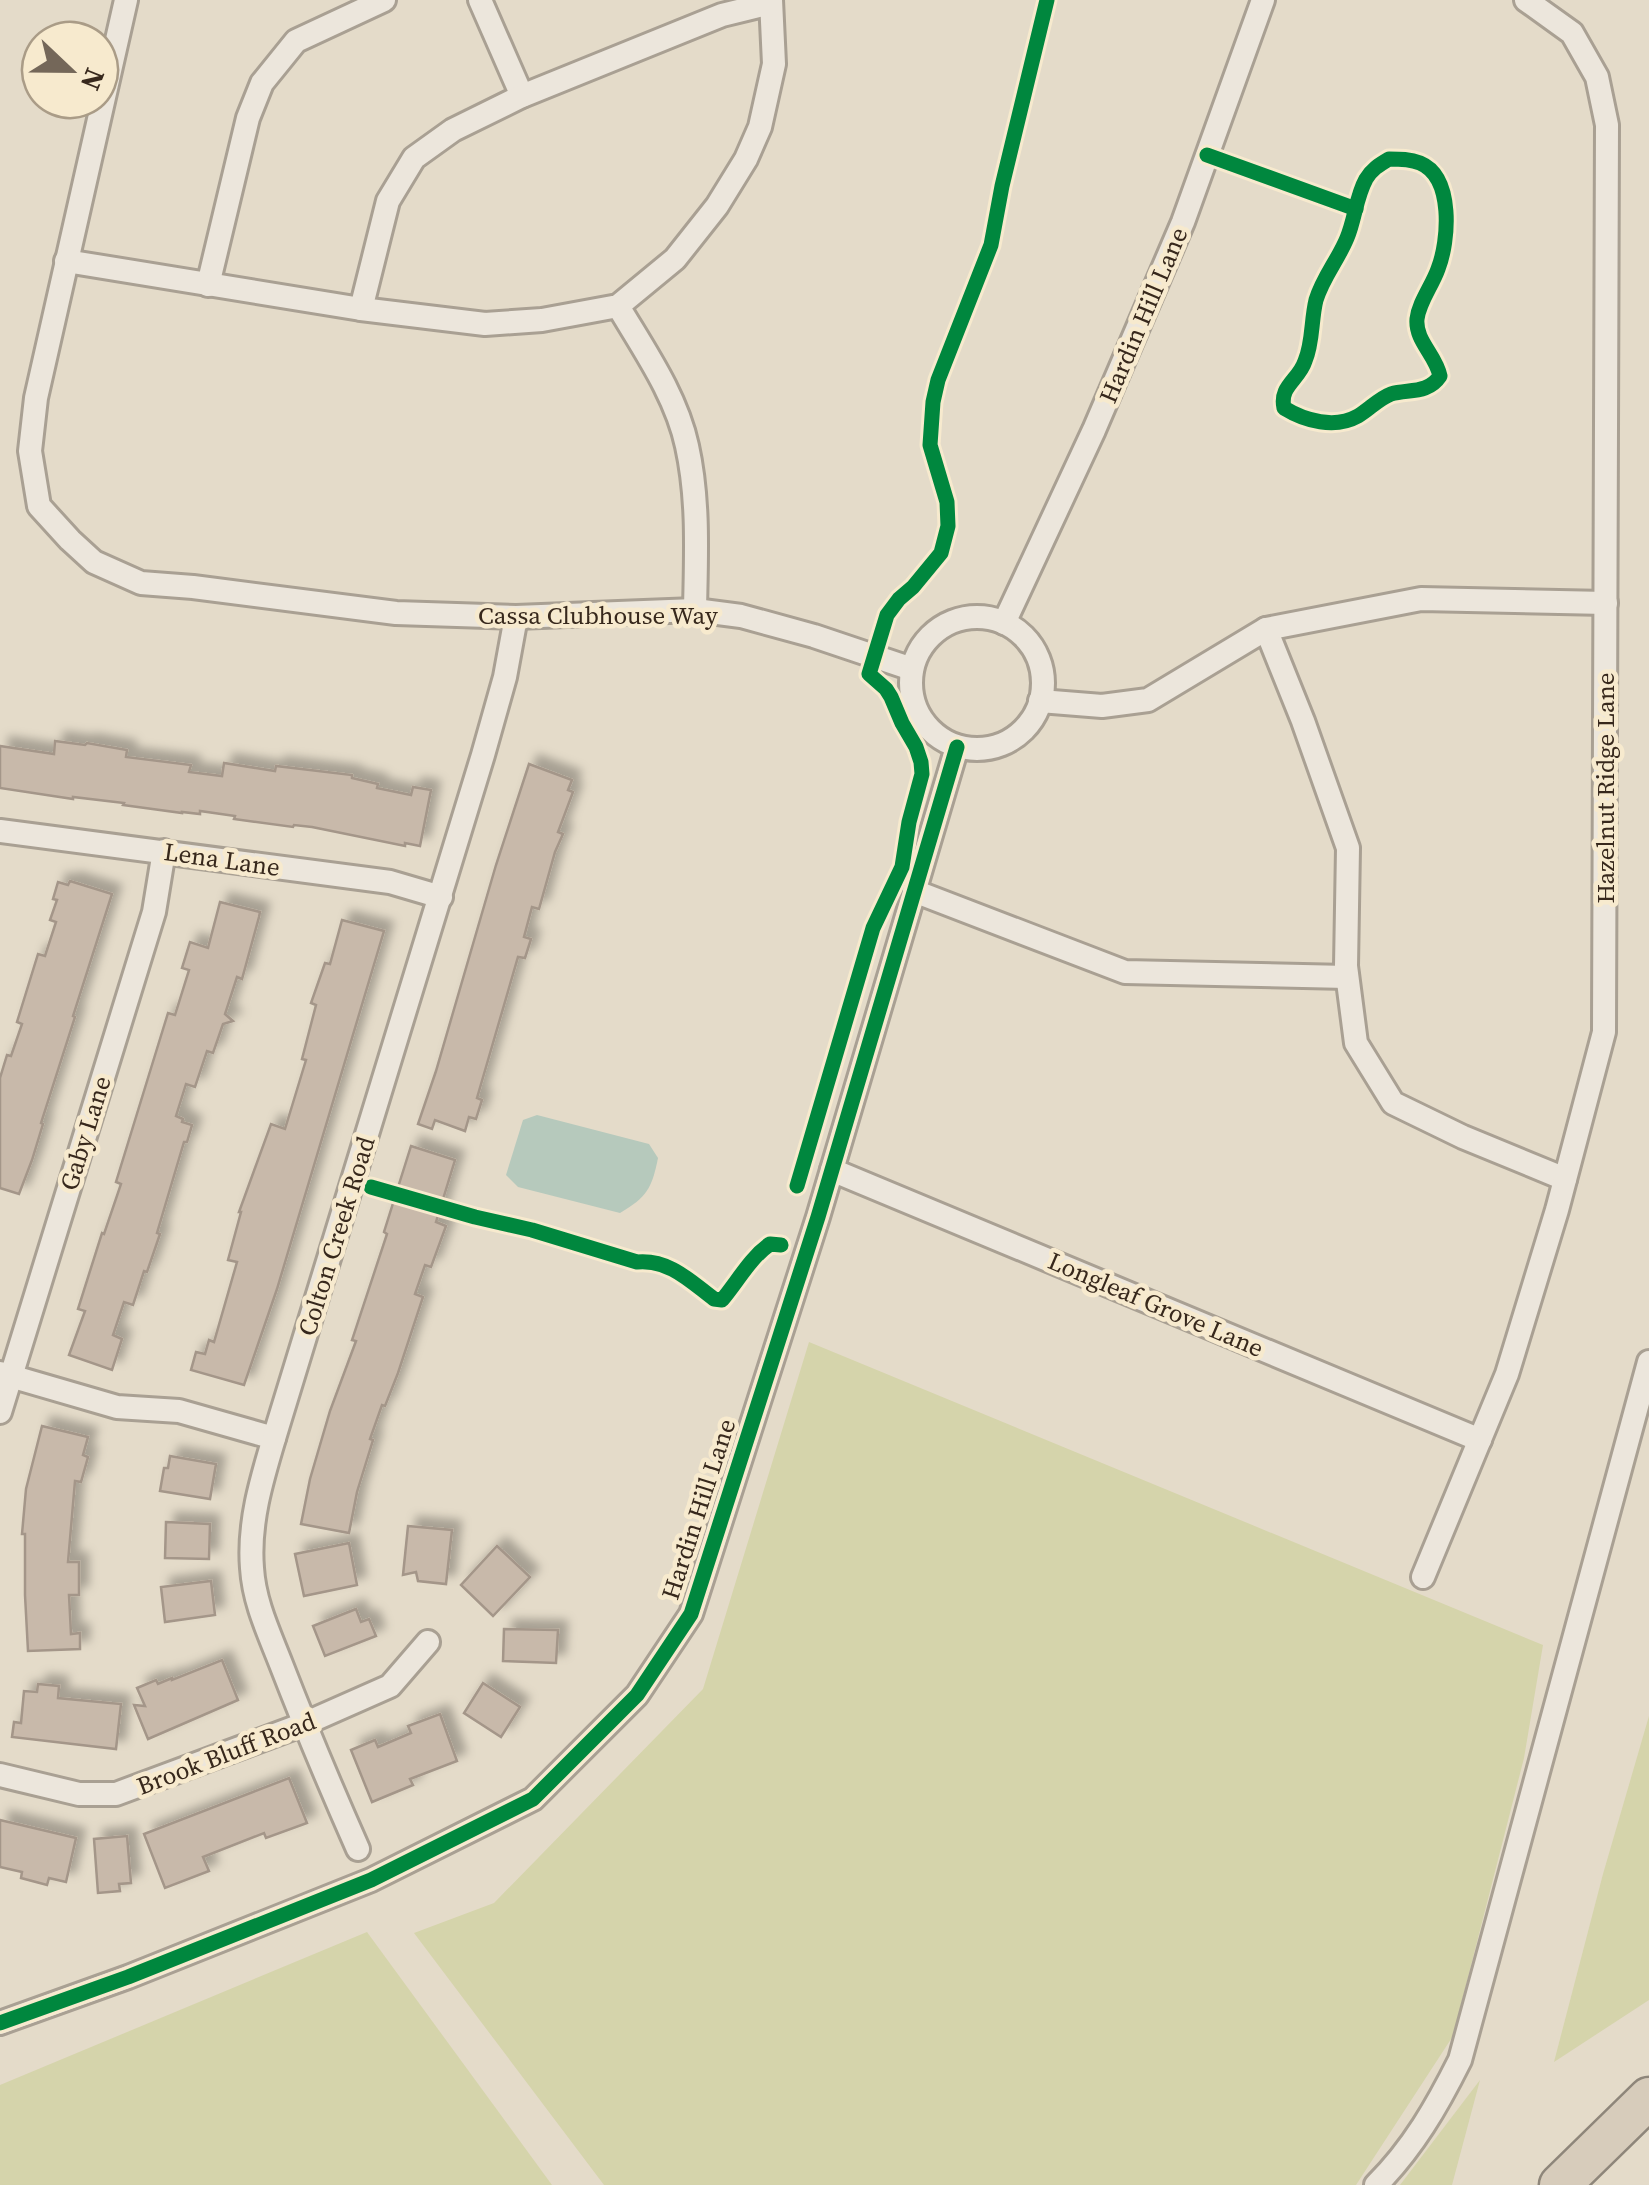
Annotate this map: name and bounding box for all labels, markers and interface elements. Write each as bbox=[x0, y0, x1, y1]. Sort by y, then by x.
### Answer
north arrow bbox=[20, 20, 120, 120]
text: N bbox=[72, 63, 115, 96]
street label: Hardin Hill Lane bbox=[1091, 222, 1195, 408]
street label: Cassa Clubhouse Way bbox=[478, 598, 718, 632]
street label: Hazelnut Ridge Lane bbox=[1588, 672, 1622, 904]
street label: Lena Lane bbox=[162, 834, 282, 884]
street label: Gaby Lane bbox=[51, 1072, 119, 1194]
street label: Colton Creek Road bbox=[289, 1132, 383, 1340]
street label: Longleaf Grove Lane bbox=[1043, 1243, 1269, 1365]
street label: Hardin Hill Lane bbox=[653, 1414, 743, 1604]
street label: Brook Bluff Road bbox=[132, 1703, 320, 1803]

